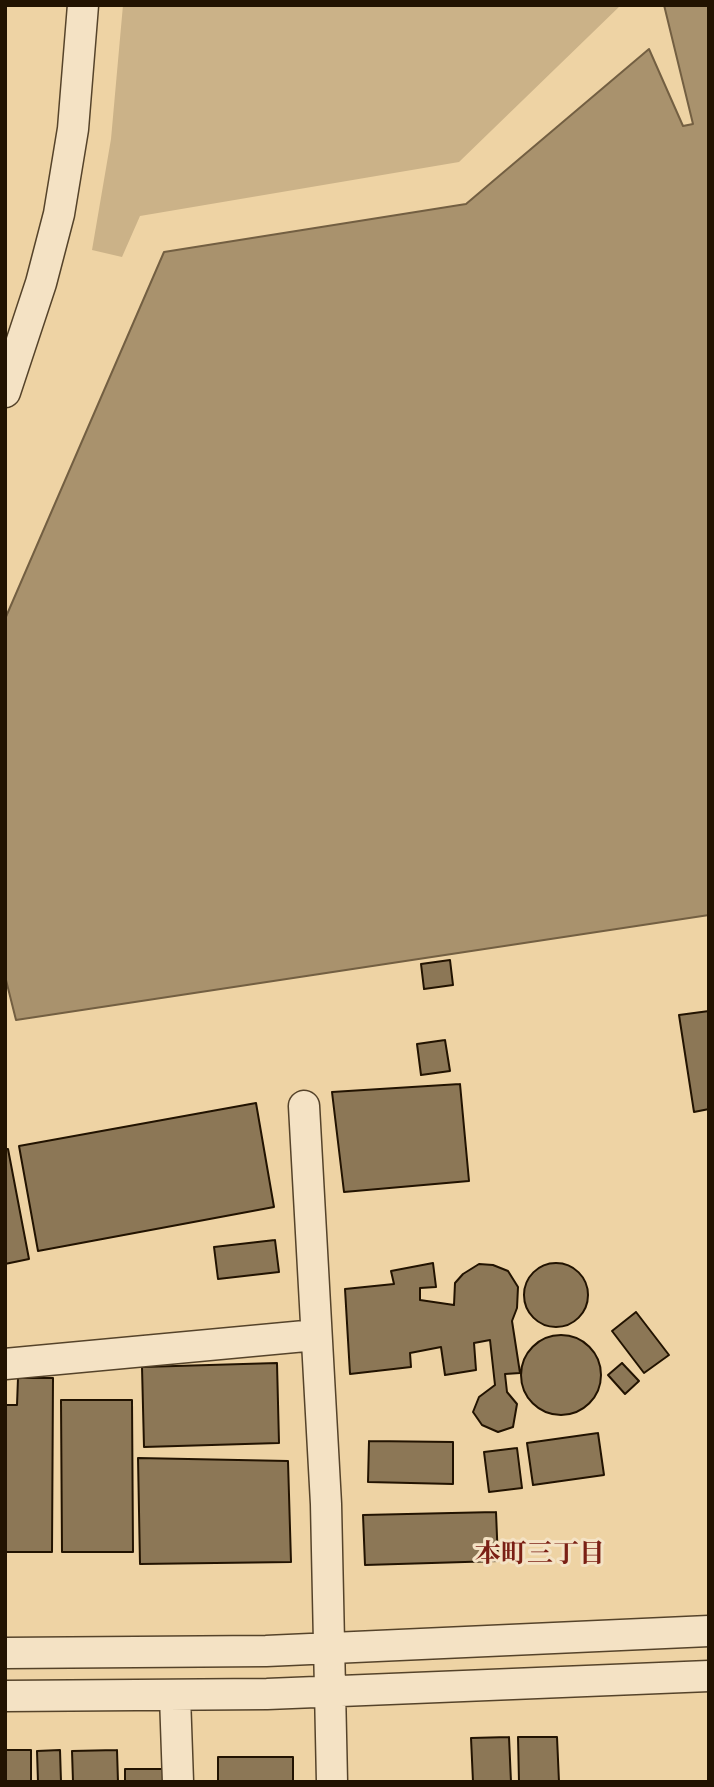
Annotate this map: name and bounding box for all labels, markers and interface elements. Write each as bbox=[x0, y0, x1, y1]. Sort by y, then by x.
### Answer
district label: 本町三丁目 bbox=[475, 1539, 605, 1571]

